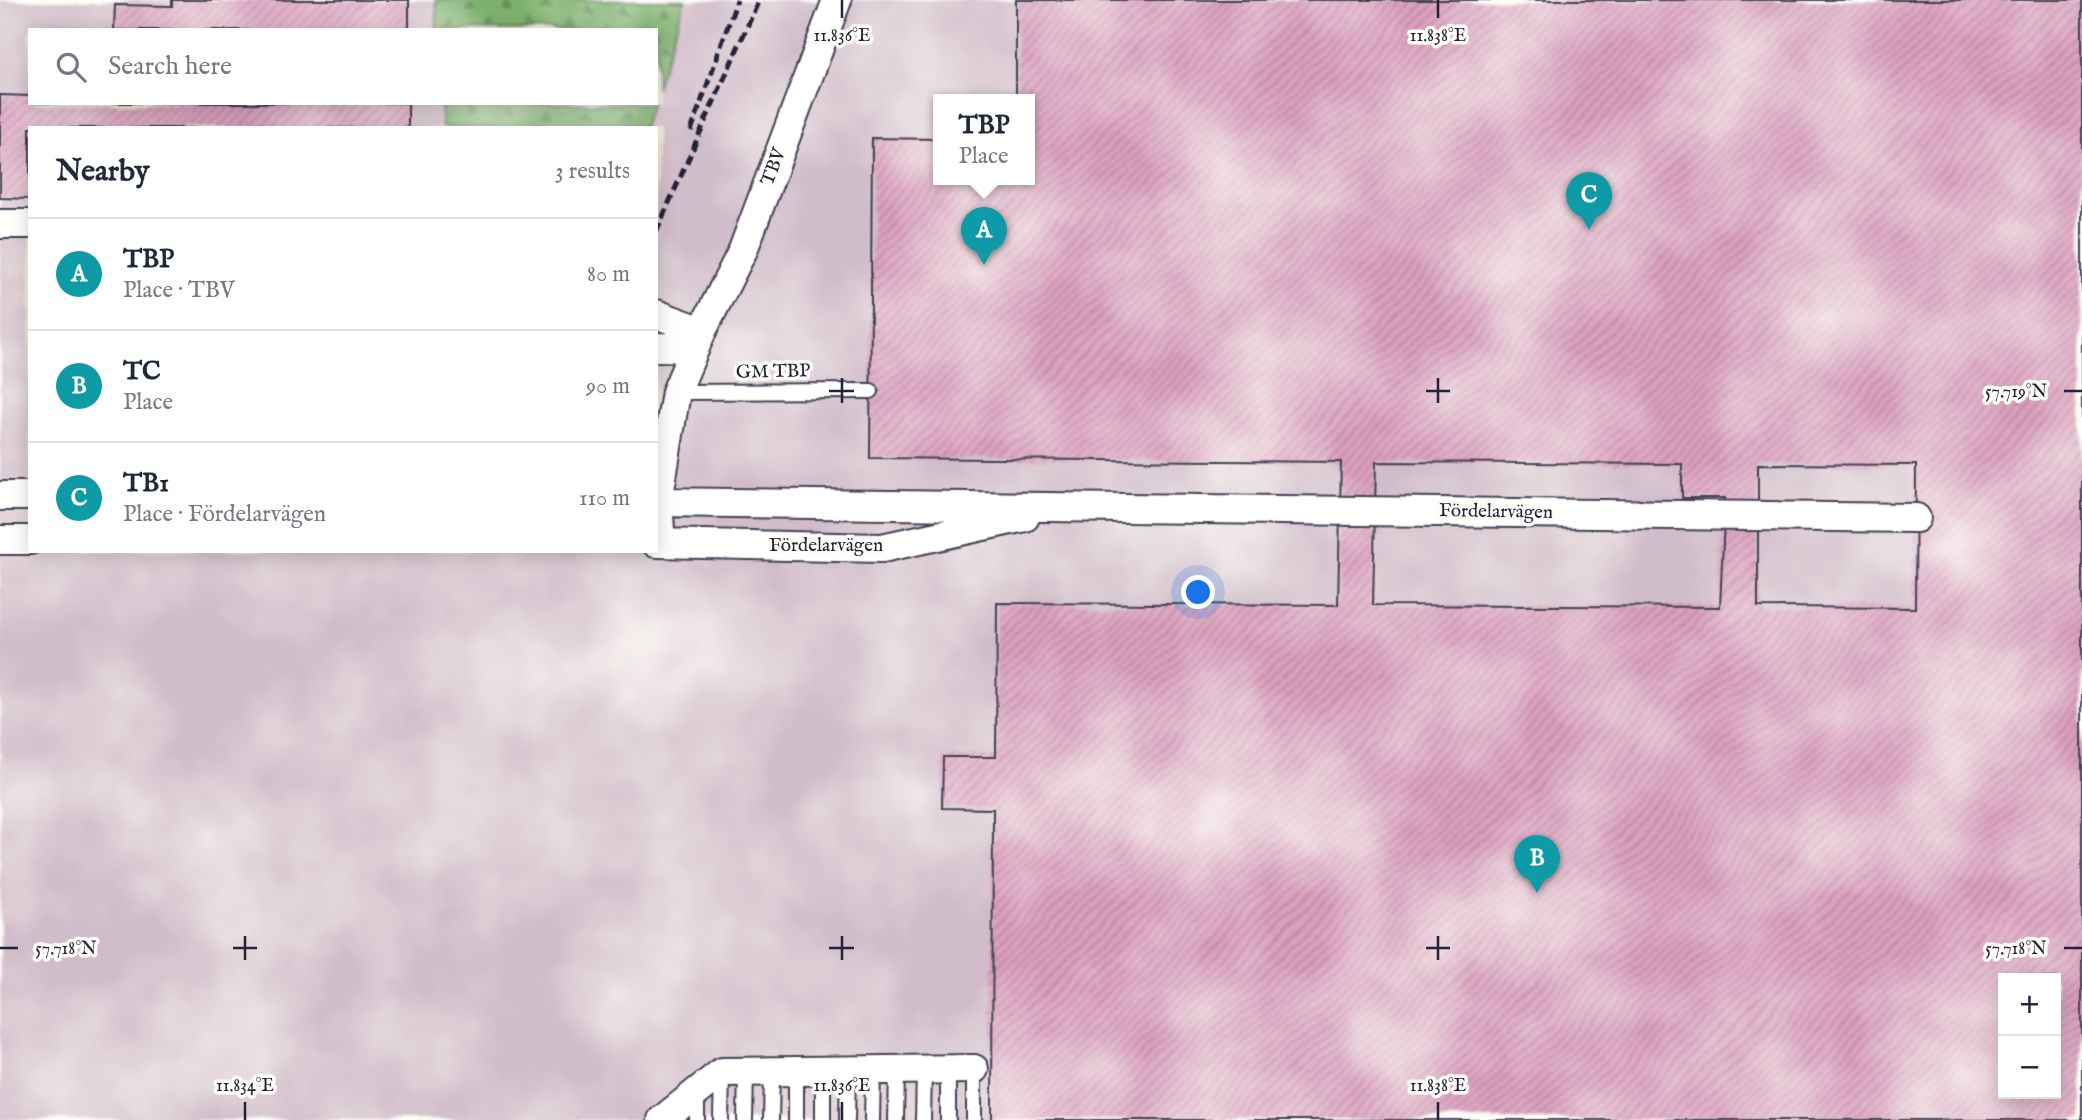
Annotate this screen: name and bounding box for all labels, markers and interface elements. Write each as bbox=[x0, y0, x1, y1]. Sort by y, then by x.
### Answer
text: 11.836°E bbox=[814, 25, 870, 48]
text: 11.838°E bbox=[1410, 25, 1466, 48]
search box bbox=[28, 28, 658, 105]
icon: search bbox=[52, 48, 90, 86]
text: Search here bbox=[108, 50, 232, 83]
popup bbox=[933, 94, 1035, 185]
text: TBP bbox=[958, 109, 1010, 142]
text: Place bbox=[958, 142, 1008, 171]
street label: TBV bbox=[756, 144, 792, 189]
text: Nearby bbox=[56, 153, 149, 191]
text: 3 results bbox=[555, 157, 630, 186]
pin: C bbox=[1566, 172, 1612, 230]
pin: A bbox=[961, 207, 1007, 265]
text: TBP bbox=[123, 243, 174, 276]
text: A bbox=[71, 260, 87, 289]
text: 80 m bbox=[587, 260, 630, 289]
text: Place · TBV bbox=[123, 276, 235, 305]
text: TC bbox=[123, 355, 161, 388]
street label: GM TBP bbox=[736, 359, 810, 385]
text: B bbox=[71, 372, 87, 401]
text: 90 m bbox=[586, 372, 630, 401]
text: 57.719°N bbox=[1985, 381, 2047, 404]
text: Place bbox=[123, 388, 173, 417]
text: TB1 bbox=[123, 467, 169, 500]
text: C bbox=[71, 484, 87, 513]
text: 110 m bbox=[579, 484, 630, 513]
street label: Fördelarvägen bbox=[1439, 499, 1553, 525]
text: Place · Fördelarvägen bbox=[123, 500, 326, 529]
street label: Fördelarvägen bbox=[769, 534, 883, 558]
your location bbox=[1181, 575, 1215, 609]
pin: B bbox=[1514, 835, 1560, 893]
text: 57.718°N bbox=[35, 938, 97, 961]
text: 57.718°N bbox=[1985, 938, 2047, 961]
map controls bbox=[1998, 973, 2061, 1099]
button: + bbox=[1998, 973, 2061, 1036]
button: − bbox=[1998, 1036, 2061, 1099]
text: 11.834°E bbox=[216, 1075, 274, 1098]
text: 11.836°E bbox=[814, 1075, 870, 1098]
text: 11.838°E bbox=[1410, 1075, 1466, 1098]

